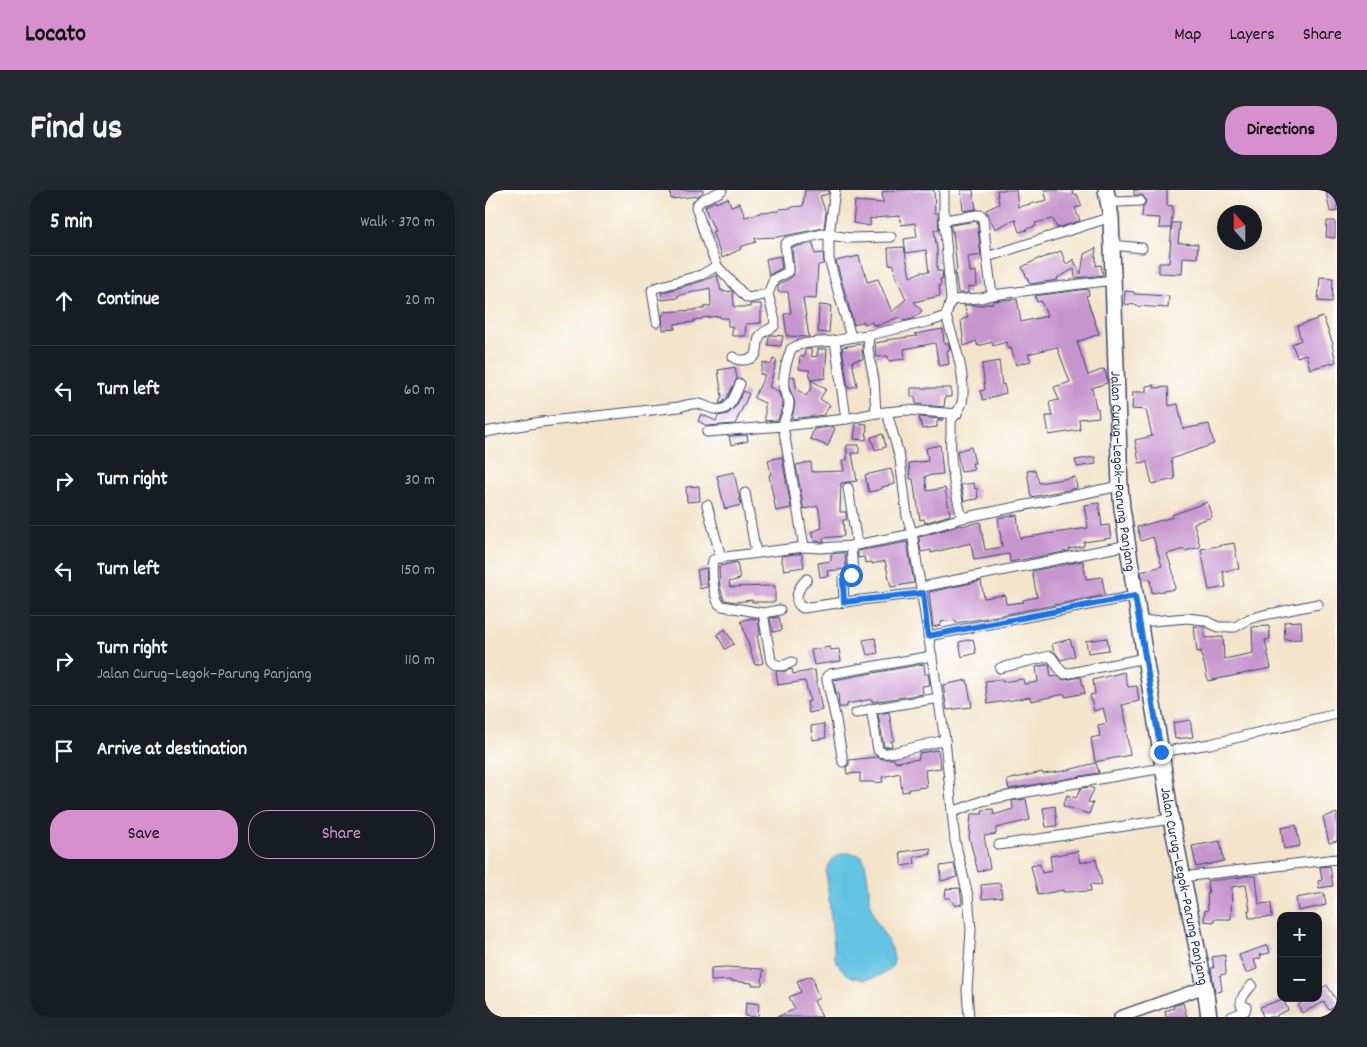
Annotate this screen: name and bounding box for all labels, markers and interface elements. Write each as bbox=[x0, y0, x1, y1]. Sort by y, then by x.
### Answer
text: Locato bbox=[25, 18, 86, 52]
text: Map bbox=[1174, 23, 1201, 48]
text: Layers bbox=[1229, 23, 1275, 48]
text: Share bbox=[1303, 23, 1342, 48]
text: Find us bbox=[30, 105, 122, 155]
button: Directions bbox=[1225, 106, 1337, 155]
north arrow bbox=[1217, 205, 1262, 250]
text: 5 min bbox=[50, 208, 93, 238]
text: Walk · 370 m bbox=[360, 211, 435, 234]
icon: ahead bbox=[50, 287, 78, 315]
text: Continue bbox=[97, 287, 159, 314]
text: 20 m bbox=[405, 289, 435, 312]
street label: Jalan Curug–Legok–Parung Panjang bbox=[1103, 371, 1141, 573]
icon: left bbox=[50, 377, 78, 405]
text: Turn left bbox=[97, 377, 160, 404]
text: 60 m bbox=[404, 379, 435, 402]
icon: right bbox=[50, 467, 78, 495]
text: Turn right bbox=[97, 467, 168, 494]
text: 30 m bbox=[405, 469, 435, 492]
icon: left bbox=[50, 557, 78, 585]
text: Turn left bbox=[97, 557, 160, 584]
text: 150 m bbox=[401, 559, 435, 582]
route start bbox=[840, 564, 863, 587]
text: Turn right bbox=[97, 636, 168, 663]
icon: right bbox=[50, 647, 78, 675]
text: 110 m bbox=[405, 649, 435, 672]
text: Jalan Curug–Legok–Parung Panjang bbox=[97, 663, 311, 686]
icon: arrive bbox=[50, 737, 78, 765]
text: Arrive at destination bbox=[97, 737, 247, 764]
route end bbox=[1150, 741, 1173, 764]
street label: Jalan Curug–Legok–Parung Panjang bbox=[1153, 786, 1213, 987]
button: Save bbox=[50, 810, 238, 859]
button: Share bbox=[248, 810, 435, 859]
map controls bbox=[1277, 912, 1322, 1002]
button: + bbox=[1277, 912, 1322, 957]
button: − bbox=[1277, 957, 1322, 1002]

